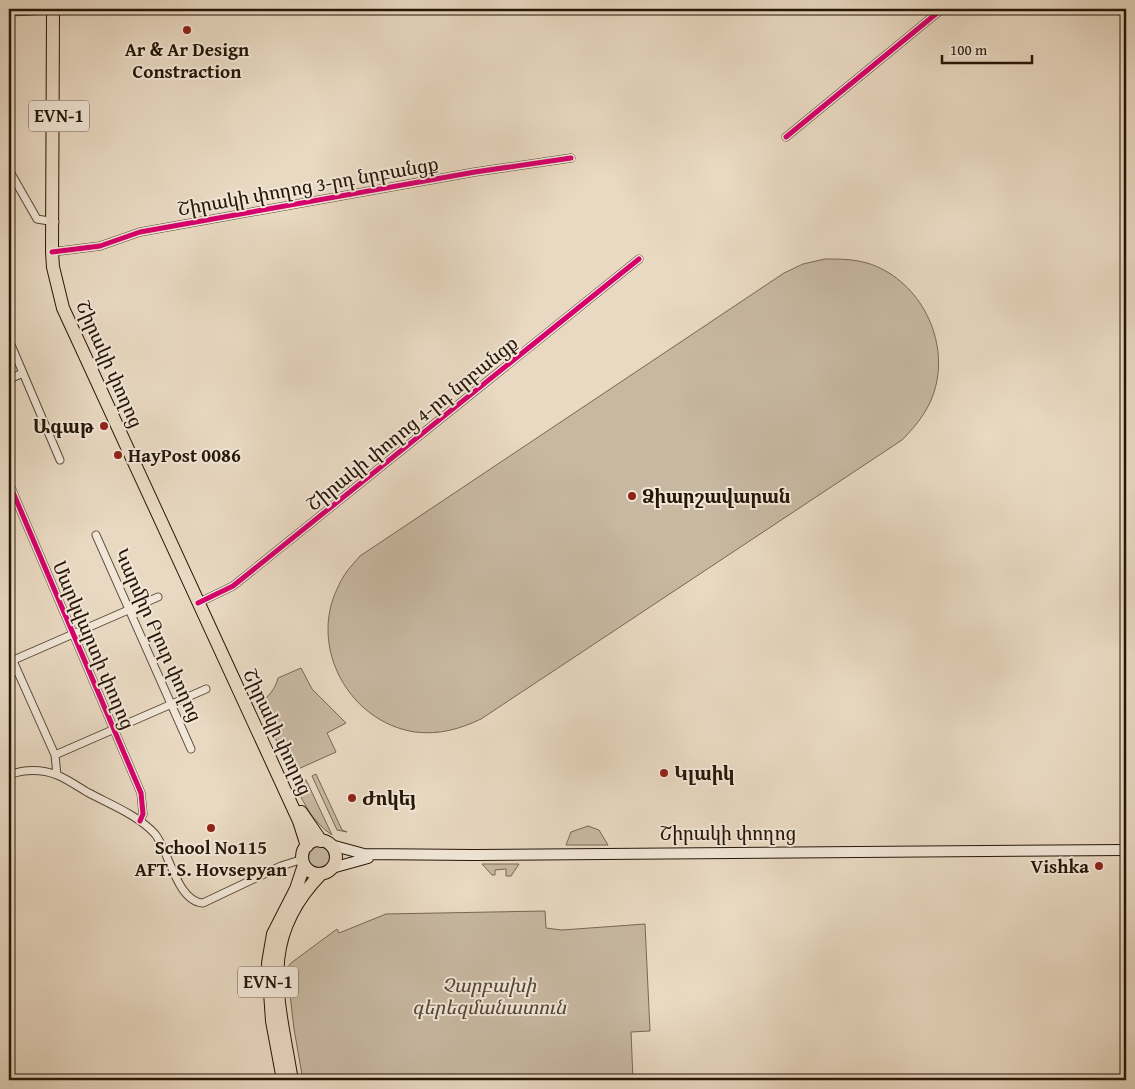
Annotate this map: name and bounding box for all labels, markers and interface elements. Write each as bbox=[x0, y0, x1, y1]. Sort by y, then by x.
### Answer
marker: Ar & Ar Design Constraction bbox=[181, 24, 193, 36]
scale bar bbox=[942, 32, 1032, 64]
place label: Ar & Ar Design Constraction bbox=[125, 35, 250, 85]
text: 100 m bbox=[950, 39, 988, 60]
road number: EVN-1 bbox=[29, 100, 89, 132]
street label: Շիրակի փողոց 3-րդ նրբանցք bbox=[175, 149, 441, 223]
street label: Շիրակի փողոց bbox=[69, 296, 151, 432]
street label: Շիրակի փողոց 4-րդ նրբանցք bbox=[300, 329, 524, 517]
place label: Ագաթ bbox=[33, 412, 95, 440]
marker: Ագաթ bbox=[98, 420, 110, 432]
place label: HayPost 0086 bbox=[128, 441, 241, 469]
marker: HayPost 0086 bbox=[112, 449, 124, 461]
place label: Ձիարշավարան bbox=[642, 482, 790, 510]
marker: Ձիարշավարան bbox=[626, 490, 638, 502]
street label: Կարմիր Բլուր փողոց bbox=[108, 544, 210, 726]
street label: Մարկվարտի փողոց bbox=[46, 556, 142, 734]
street label: Շիրակի փողոց bbox=[236, 664, 320, 800]
place label: Կլաիկ bbox=[674, 759, 734, 787]
marker: Կլաիկ bbox=[658, 767, 670, 779]
place label: Ժոկեյ bbox=[362, 784, 416, 812]
marker: Ժոկեյ bbox=[346, 792, 358, 804]
street label: Շիրակի փողոց bbox=[660, 819, 796, 847]
marker: School No115 AFT. S. Hovsepyan bbox=[205, 822, 217, 834]
place label: School No115 AFT. S. Hovsepyan bbox=[135, 833, 288, 883]
place label: Vishka bbox=[1030, 852, 1089, 880]
marker: Vishka bbox=[1093, 860, 1105, 872]
road number: EVN-1 bbox=[238, 966, 298, 998]
park label: Չարբախի գերեզմանատուն bbox=[412, 971, 567, 1021]

